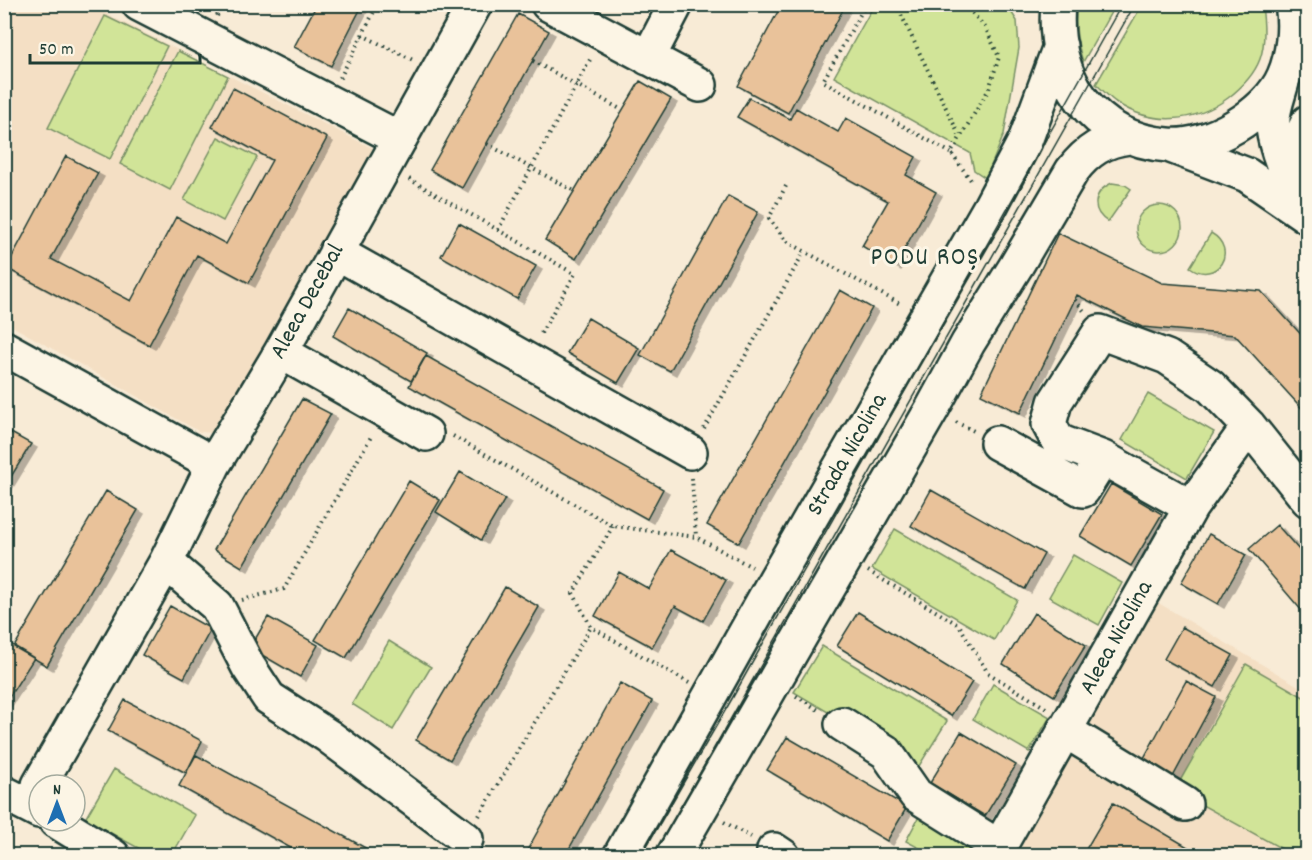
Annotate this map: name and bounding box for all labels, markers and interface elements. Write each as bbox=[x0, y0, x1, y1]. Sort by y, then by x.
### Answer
scale bar bbox=[30, 27, 200, 65]
text: 50 m bbox=[39, 38, 74, 63]
street label: Aleea Decebal bbox=[262, 238, 354, 366]
district label: PODU ROȘ bbox=[871, 240, 979, 277]
street label: Strada Nicolina bbox=[799, 387, 897, 523]
street label: Aleea Nicolina bbox=[1072, 574, 1163, 701]
north arrow bbox=[27, 773, 87, 833]
text: N bbox=[53, 779, 61, 802]

